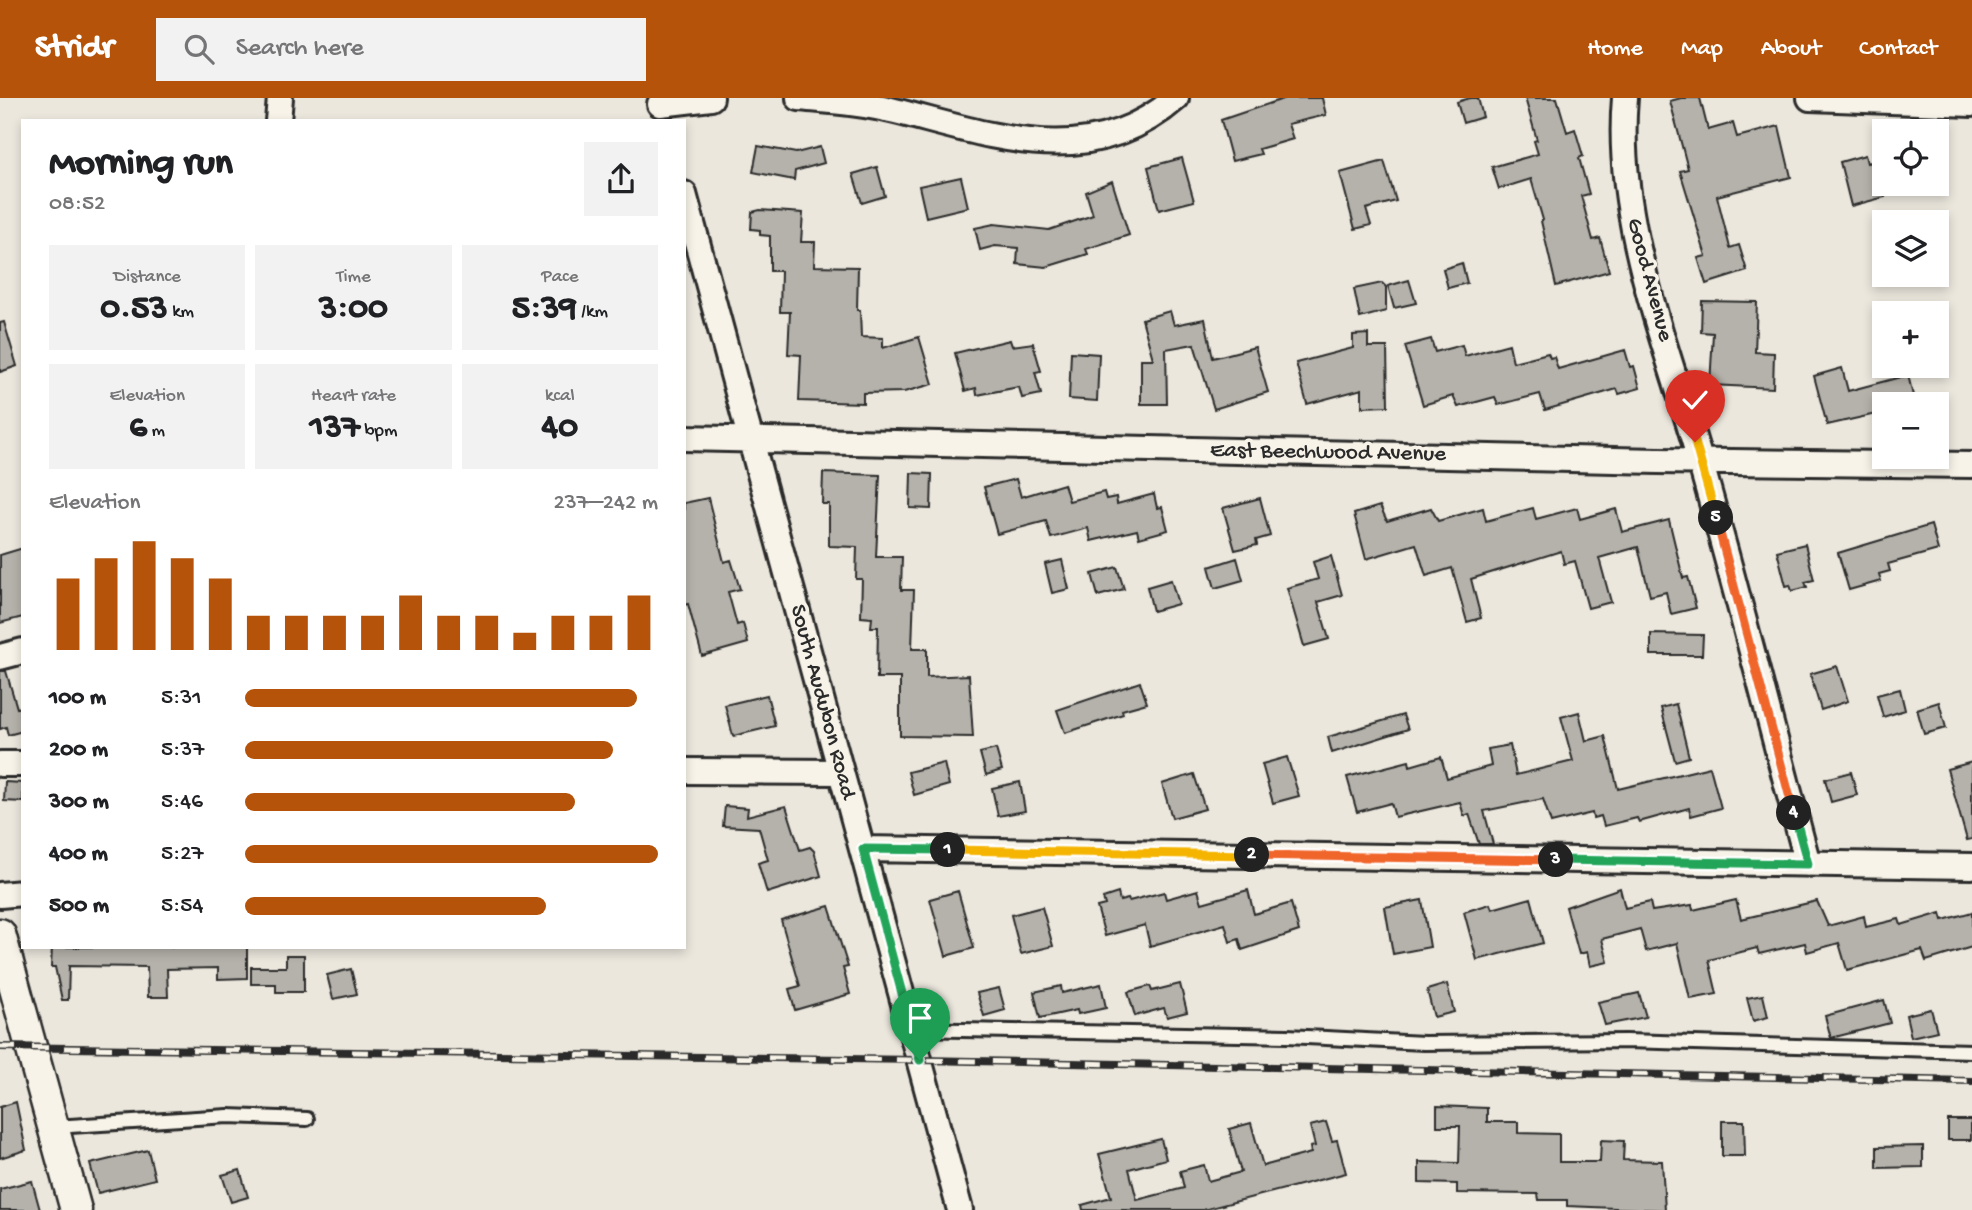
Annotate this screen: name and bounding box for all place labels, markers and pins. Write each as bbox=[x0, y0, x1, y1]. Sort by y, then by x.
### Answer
pin bbox=[1665, 370, 1725, 442]
pin: 5 bbox=[1698, 500, 1734, 536]
pin: 4 bbox=[1776, 796, 1812, 830]
pin: 1 bbox=[930, 832, 965, 868]
pin: 2 bbox=[1234, 838, 1270, 872]
pin: 3 bbox=[1538, 842, 1574, 878]
pin bbox=[890, 988, 950, 1060]

